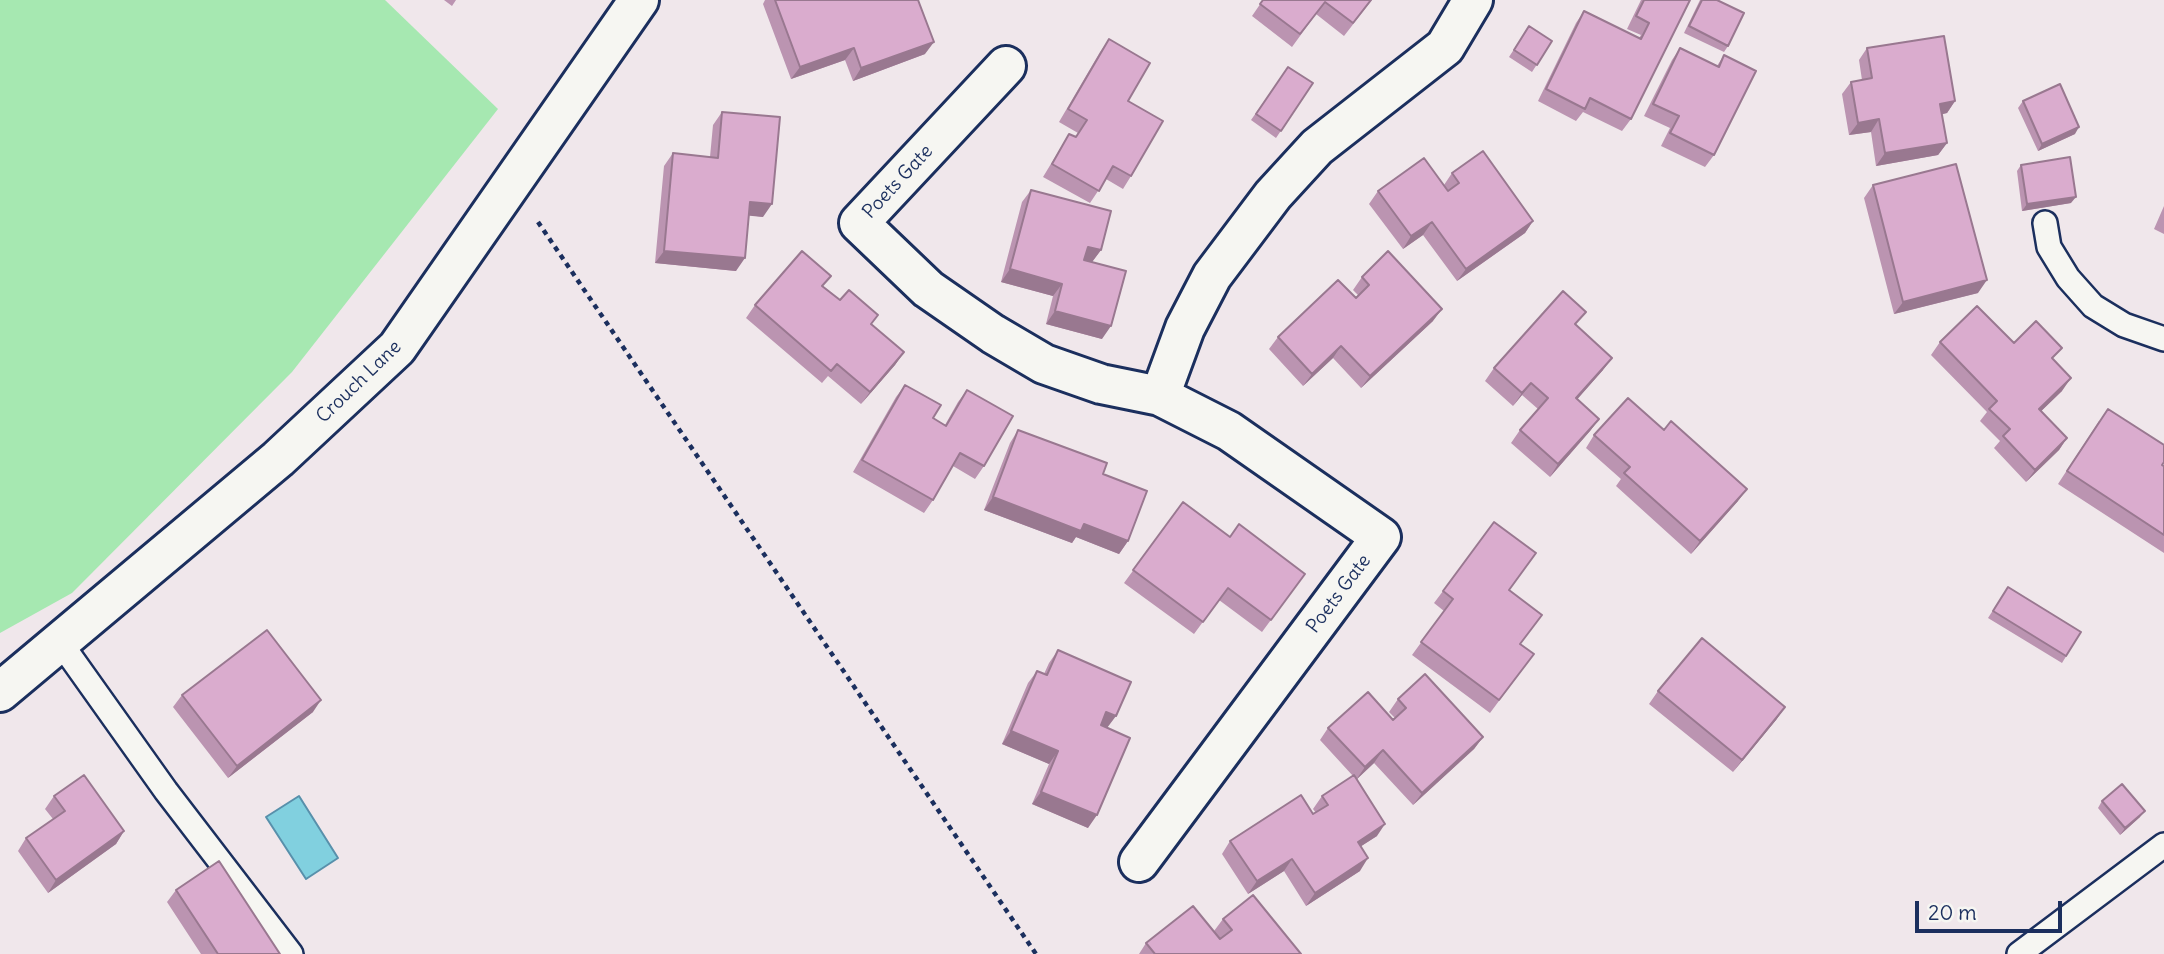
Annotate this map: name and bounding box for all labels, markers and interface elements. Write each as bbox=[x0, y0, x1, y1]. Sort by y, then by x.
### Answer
street label: Poets Gate bbox=[858, 140, 938, 224]
street label: Crouch Lane bbox=[312, 336, 406, 428]
street label: Poets Gate bbox=[1302, 550, 1376, 638]
scale bar bbox=[1919, 888, 2066, 932]
text: 20 m bbox=[1928, 899, 1977, 926]

